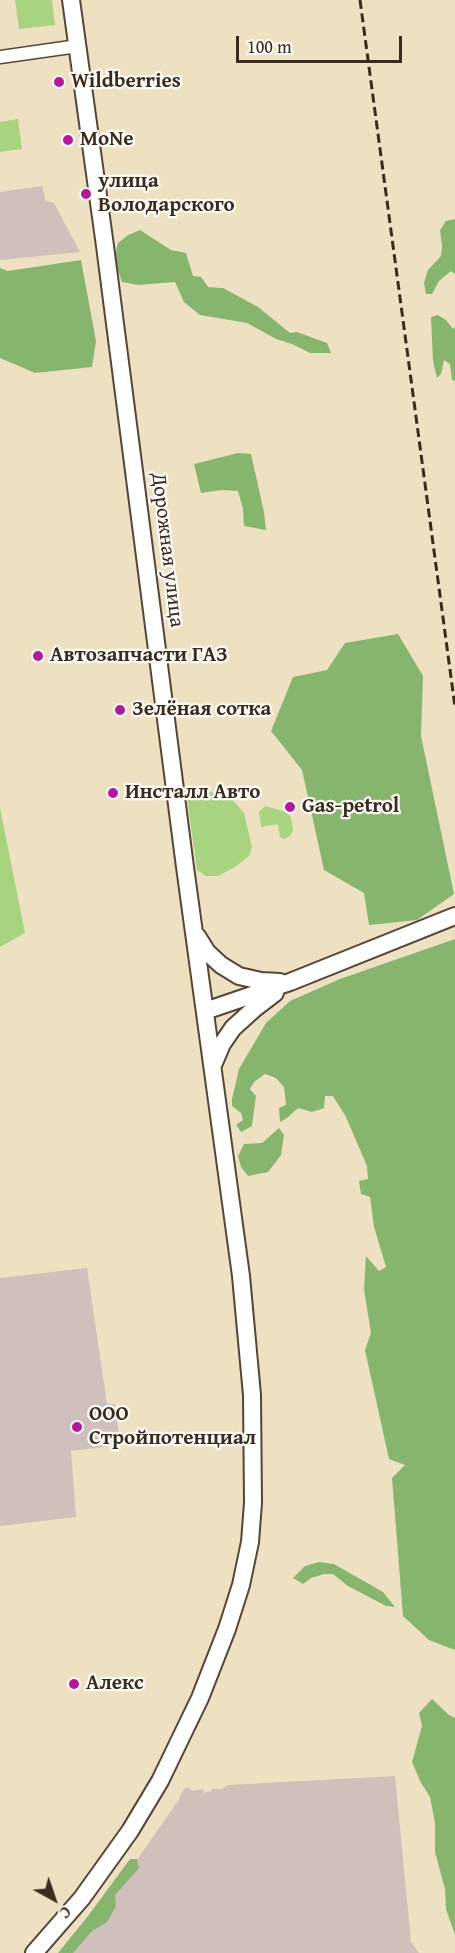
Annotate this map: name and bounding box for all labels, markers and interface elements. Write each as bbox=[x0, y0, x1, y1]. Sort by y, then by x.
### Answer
scale bar bbox=[239, 24, 406, 62]
text: 100 m bbox=[247, 33, 292, 60]
place label: Wildberries bbox=[71, 69, 181, 95]
marker: Wildberries bbox=[52, 75, 66, 89]
place label: MoNe bbox=[80, 127, 134, 153]
marker: MoNe bbox=[61, 133, 75, 147]
place label: улица Володарского bbox=[98, 169, 235, 219]
marker: улица Володарского bbox=[79, 187, 93, 201]
street label: Дорожная улица bbox=[145, 471, 189, 629]
place label: Автозапчасти ГАЗ bbox=[50, 643, 228, 669]
marker: Автозапчасти ГАЗ bbox=[31, 649, 45, 663]
place label: Зелёная сотка bbox=[132, 697, 271, 723]
marker: Зелёная сотка bbox=[113, 703, 127, 717]
place label: Инсталл Авто bbox=[125, 780, 260, 806]
marker: Инсталл Авто bbox=[106, 786, 120, 800]
place label: Gas-petrol bbox=[302, 794, 399, 820]
marker: Gas-petrol bbox=[283, 800, 297, 814]
place label: ООО Стройпотенциал bbox=[89, 1402, 256, 1452]
marker: ООО Стройпотенциал bbox=[70, 1420, 84, 1434]
place label: Алекс bbox=[86, 1671, 144, 1697]
marker: Алекс bbox=[67, 1677, 81, 1691]
north arrow bbox=[24, 1869, 84, 1929]
text: С bbox=[54, 1901, 77, 1925]

